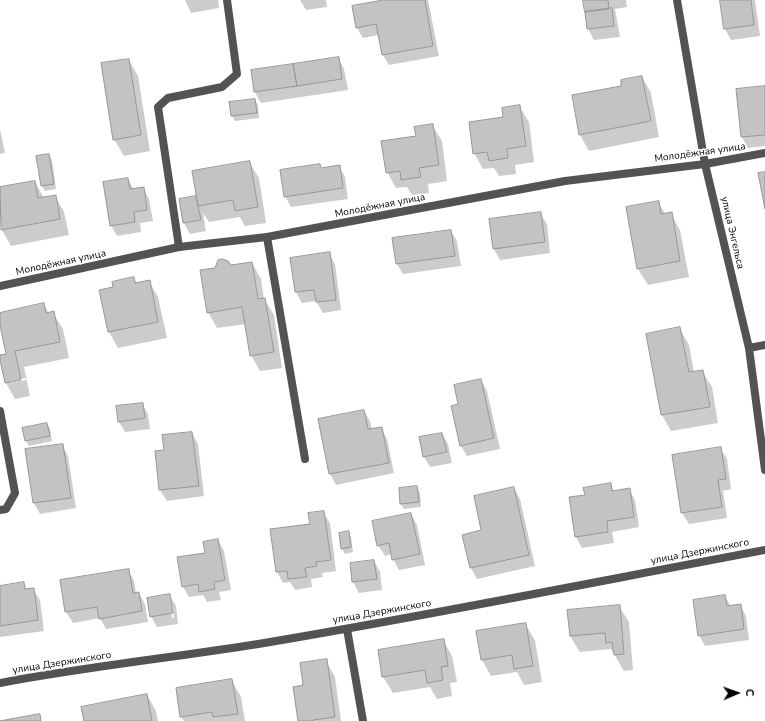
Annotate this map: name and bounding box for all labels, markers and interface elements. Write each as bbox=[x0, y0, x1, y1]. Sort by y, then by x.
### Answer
street label: Молодёжная улица bbox=[654, 141, 746, 165]
street label: Молодёжная улица bbox=[334, 191, 426, 221]
street label: улица Энгельса bbox=[718, 196, 746, 270]
street label: Молодёжная улица bbox=[15, 248, 107, 278]
street label: улица Дзержинского bbox=[650, 537, 750, 567]
street label: улица Дзержинского bbox=[332, 597, 432, 627]
street label: улица Дзержинского bbox=[12, 649, 112, 677]
north arrow bbox=[717, 673, 757, 713]
text: С bbox=[742, 689, 757, 697]

